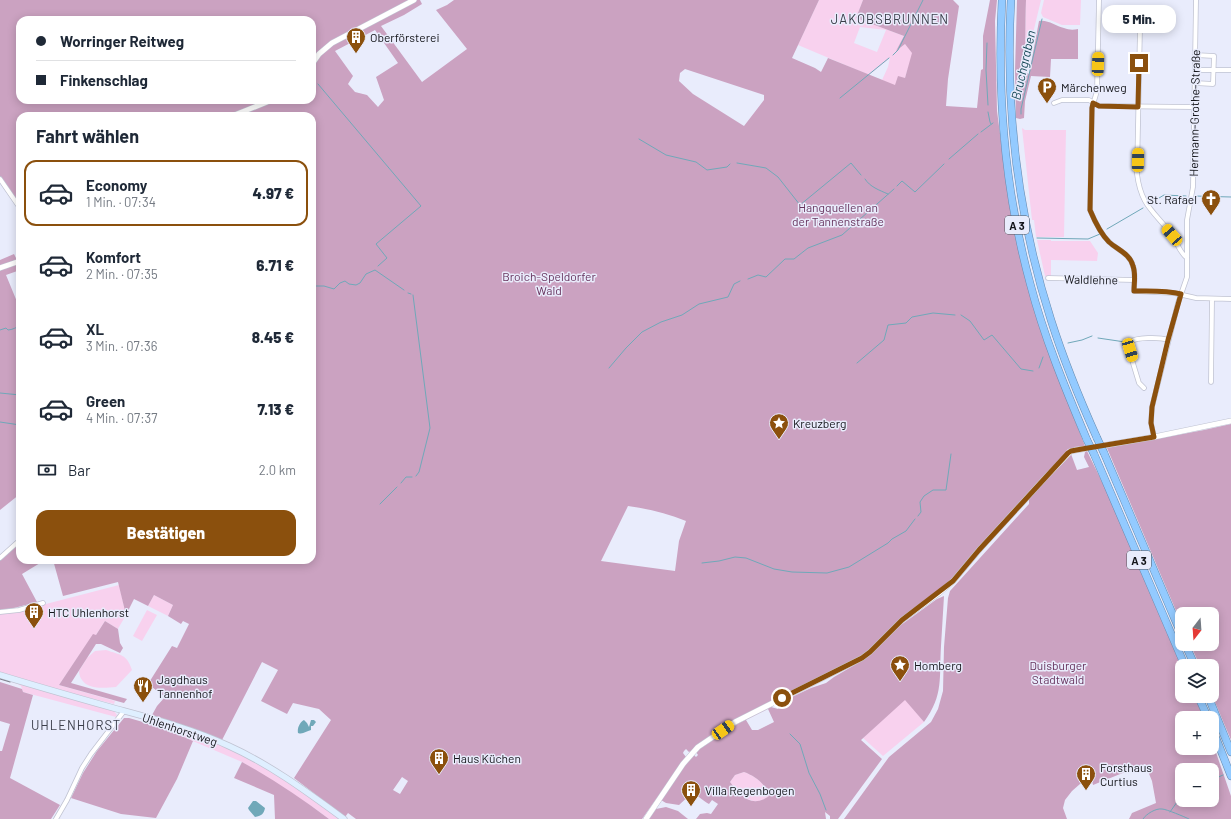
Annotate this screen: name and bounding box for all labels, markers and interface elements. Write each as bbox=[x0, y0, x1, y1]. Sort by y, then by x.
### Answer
callout: 5 Min. bbox=[1102, 5, 1176, 33]
district label: JAKOBSBRUNNEN bbox=[831, 11, 949, 27]
text: 5 Min. bbox=[1123, 11, 1155, 27]
building icon: Oberförsterei bbox=[345, 26, 367, 54]
water label: Bruchgraben bbox=[1007, 28, 1039, 101]
place label: Oberförsterei bbox=[370, 30, 439, 44]
text: Worringer Reitweg bbox=[60, 32, 184, 50]
street label: Hermann-Grothe-Straße bbox=[1186, 49, 1202, 177]
car bbox=[1092, 52, 1104, 76]
route end bbox=[1130, 54, 1148, 72]
text: Finkenschlag bbox=[60, 71, 148, 89]
parking icon: Märchenweg bbox=[1036, 76, 1058, 104]
place label: Märchenweg bbox=[1061, 80, 1127, 94]
text: Fahrt wählen bbox=[36, 125, 139, 147]
car bbox=[1132, 148, 1144, 172]
icon: car bbox=[38, 175, 74, 211]
text: Economy bbox=[86, 176, 147, 194]
text: 4.97 € bbox=[253, 184, 294, 202]
church icon: St. Rafael bbox=[1200, 188, 1222, 216]
place label: St. Rafael bbox=[1147, 192, 1197, 206]
text: 1 Min. · 07:34 bbox=[86, 194, 156, 210]
park label: Hangquellen an der Tannenstraße bbox=[792, 200, 884, 228]
road number: A 3 bbox=[1005, 216, 1029, 234]
car bbox=[1160, 222, 1184, 248]
icon: car bbox=[38, 247, 74, 283]
text: Komfort bbox=[86, 248, 141, 266]
text: 6.71 € bbox=[256, 256, 294, 274]
text: 2 Min. · 07:35 bbox=[86, 266, 158, 282]
park label: Broich-Speldorfer Wald bbox=[502, 269, 596, 297]
street label: Waldlehne bbox=[1064, 272, 1118, 286]
icon: car bbox=[38, 319, 74, 355]
text: XL bbox=[86, 320, 104, 338]
text: 8.45 € bbox=[252, 328, 294, 346]
car bbox=[1121, 337, 1139, 363]
text: 3 Min. · 07:36 bbox=[86, 338, 157, 354]
icon: car bbox=[38, 391, 74, 427]
text: Green bbox=[86, 392, 125, 410]
text: 7.13 € bbox=[257, 400, 294, 418]
text: 4 Min. · 07:37 bbox=[86, 410, 157, 426]
place icon: Kreuzberg bbox=[768, 412, 790, 440]
place label: Kreuzberg bbox=[793, 416, 846, 430]
icon: cash bbox=[36, 459, 58, 481]
text: Bar bbox=[68, 461, 90, 479]
text: 2.0 km bbox=[259, 462, 296, 478]
button: Bestätigen bbox=[36, 510, 296, 556]
road number: A 3 bbox=[1127, 551, 1151, 569]
building icon: HTC Uhlenhorst bbox=[23, 601, 45, 629]
place label: HTC Uhlenhorst bbox=[48, 605, 129, 619]
north arrow bbox=[1175, 607, 1219, 651]
map controls bbox=[1175, 607, 1219, 807]
place icon: Homberg bbox=[889, 654, 911, 682]
place label: Homberg bbox=[914, 658, 962, 672]
park label: Duisburger Stadtwald bbox=[1030, 658, 1087, 686]
button: layers bbox=[1175, 659, 1219, 703]
place label: Jagdhaus Tannenhof bbox=[157, 672, 213, 700]
restaurant icon: Jagdhaus Tannenhof bbox=[132, 675, 154, 703]
route start bbox=[773, 689, 791, 707]
street label: Uhlenhorstweg bbox=[141, 710, 219, 748]
button: + bbox=[1175, 711, 1219, 755]
district label: UHLENHORST bbox=[31, 717, 121, 733]
car bbox=[710, 718, 736, 742]
building icon: Haus Küchen bbox=[428, 747, 450, 775]
place label: Haus Küchen bbox=[453, 751, 521, 765]
place label: Forsthaus Curtius bbox=[1100, 760, 1152, 788]
building icon: Forsthaus Curtius bbox=[1075, 763, 1097, 791]
button: − bbox=[1175, 763, 1219, 807]
building icon: Villa Regenbogen bbox=[680, 779, 702, 807]
place label: Villa Regenbogen bbox=[705, 783, 794, 797]

